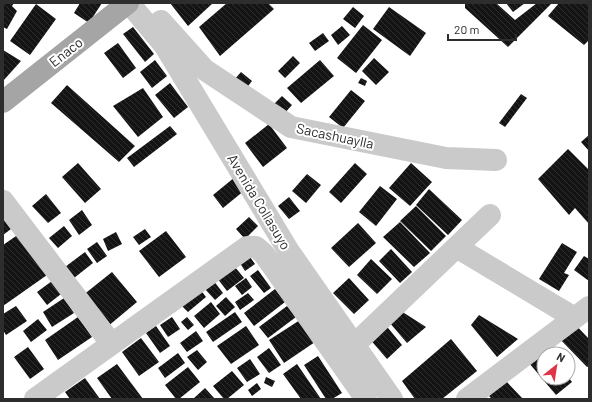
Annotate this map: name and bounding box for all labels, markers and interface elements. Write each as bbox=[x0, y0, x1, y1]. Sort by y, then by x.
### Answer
scale bar bbox=[448, 16, 516, 42]
text: 20 m bbox=[454, 22, 480, 36]
street label: Enaco bbox=[45, 33, 86, 70]
street label: Sacashuaylla bbox=[295, 119, 375, 152]
street label: Avenida Collasuyo bbox=[224, 151, 295, 253]
north arrow bbox=[536, 346, 576, 386]
text: N bbox=[555, 349, 568, 364]

